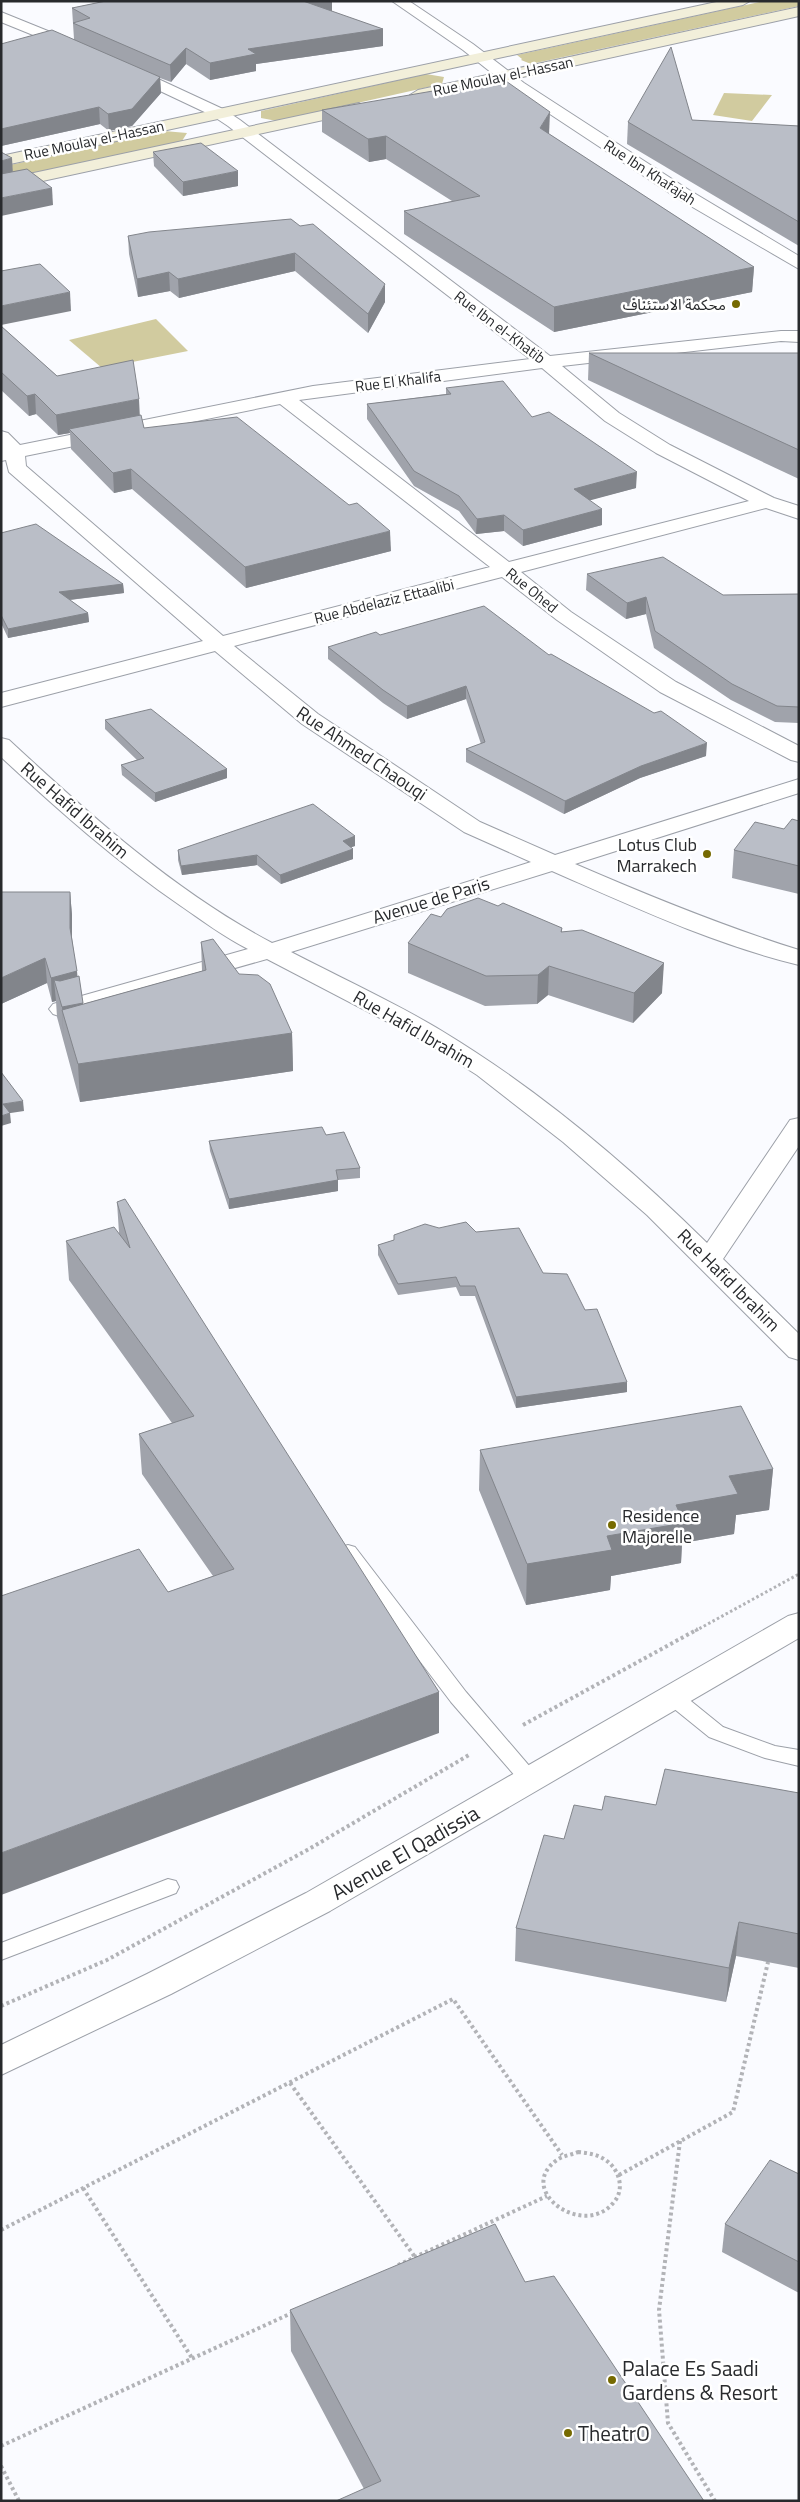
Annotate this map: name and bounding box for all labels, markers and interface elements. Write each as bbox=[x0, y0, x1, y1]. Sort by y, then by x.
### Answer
street label: Rue Moulay el-Hassan bbox=[431, 50, 575, 102]
street label: Rue Moulay el-Hassan bbox=[22, 114, 166, 166]
street label: Rue Ibn Khafajah bbox=[599, 133, 701, 211]
street label: Rue Ibn el-Khatib bbox=[449, 285, 551, 369]
place label: محكمة الاستئناف bbox=[623, 293, 726, 316]
marker: محكمة الاستئناف bbox=[730, 298, 742, 310]
street label: Rue El Khalifa bbox=[354, 364, 443, 398]
street label: Rue Ohed bbox=[501, 562, 563, 618]
street label: Rue Abdelaziz Ettaalibi bbox=[312, 573, 456, 629]
street label: Rue Ahmed Chaouqi bbox=[291, 699, 433, 807]
street label: Rue Hafid Ibrahim bbox=[15, 755, 135, 865]
place label: Lotus Club Marrakech bbox=[616, 831, 697, 879]
marker: Lotus Club Marrakech bbox=[701, 848, 713, 860]
street label: Avenue de Paris bbox=[369, 869, 493, 931]
street label: Rue Hafid Ibrahim bbox=[348, 983, 480, 1075]
street label: Rue Hafid Ibrahim bbox=[671, 1222, 787, 1338]
place label: Residence Majorelle bbox=[622, 1502, 699, 1550]
marker: Residence Majorelle bbox=[606, 1519, 618, 1531]
street label: Avenue El Qadissia bbox=[325, 1796, 485, 1907]
place label: Palace Es Saadi Gardens & Resort bbox=[622, 2352, 778, 2408]
marker: Palace Es Saadi Gardens & Resort bbox=[606, 2374, 618, 2386]
place label: TheatrO bbox=[578, 2417, 650, 2449]
marker: TheatrO bbox=[562, 2427, 574, 2439]

